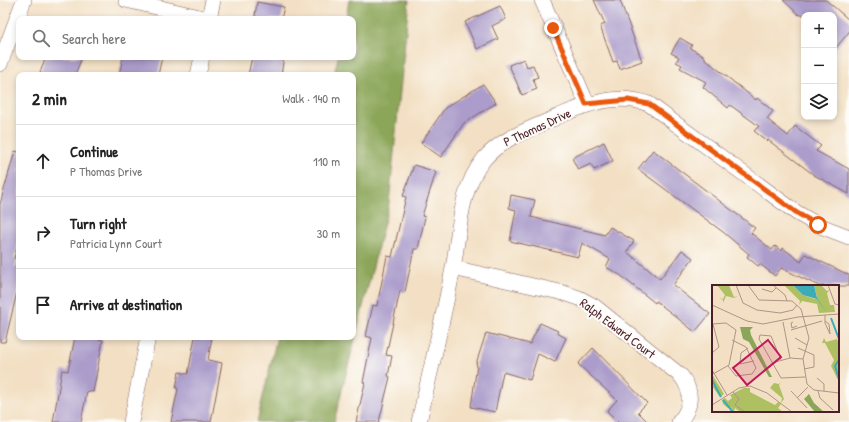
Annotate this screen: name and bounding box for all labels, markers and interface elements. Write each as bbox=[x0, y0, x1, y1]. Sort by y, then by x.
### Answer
map controls bbox=[801, 12, 837, 120]
button: + bbox=[801, 12, 837, 48]
search box bbox=[16, 16, 356, 60]
route end bbox=[544, 19, 562, 37]
icon: search bbox=[30, 27, 52, 49]
text: Search here bbox=[62, 28, 126, 49]
button: − bbox=[801, 48, 837, 84]
button: layers bbox=[801, 84, 837, 120]
text: 2 min bbox=[32, 87, 67, 110]
text: Walk · 140 m bbox=[282, 89, 340, 107]
street label: P Thomas Drive bbox=[500, 104, 574, 150]
text: Continue bbox=[70, 141, 118, 162]
icon: ahead bbox=[32, 150, 54, 172]
text: 110 m bbox=[313, 152, 340, 170]
text: P Thomas Drive bbox=[70, 162, 142, 180]
text: Turn right bbox=[70, 213, 126, 234]
route start bbox=[809, 216, 827, 234]
icon: right bbox=[32, 222, 54, 244]
text: 30 m bbox=[317, 224, 340, 242]
text: Patricia Lynn Court bbox=[70, 234, 162, 252]
inset map bbox=[712, 285, 839, 412]
icon: arrive bbox=[32, 294, 54, 316]
text: Arrive at destination bbox=[70, 294, 182, 315]
street label: Ralph Edward Court bbox=[576, 294, 660, 363]

